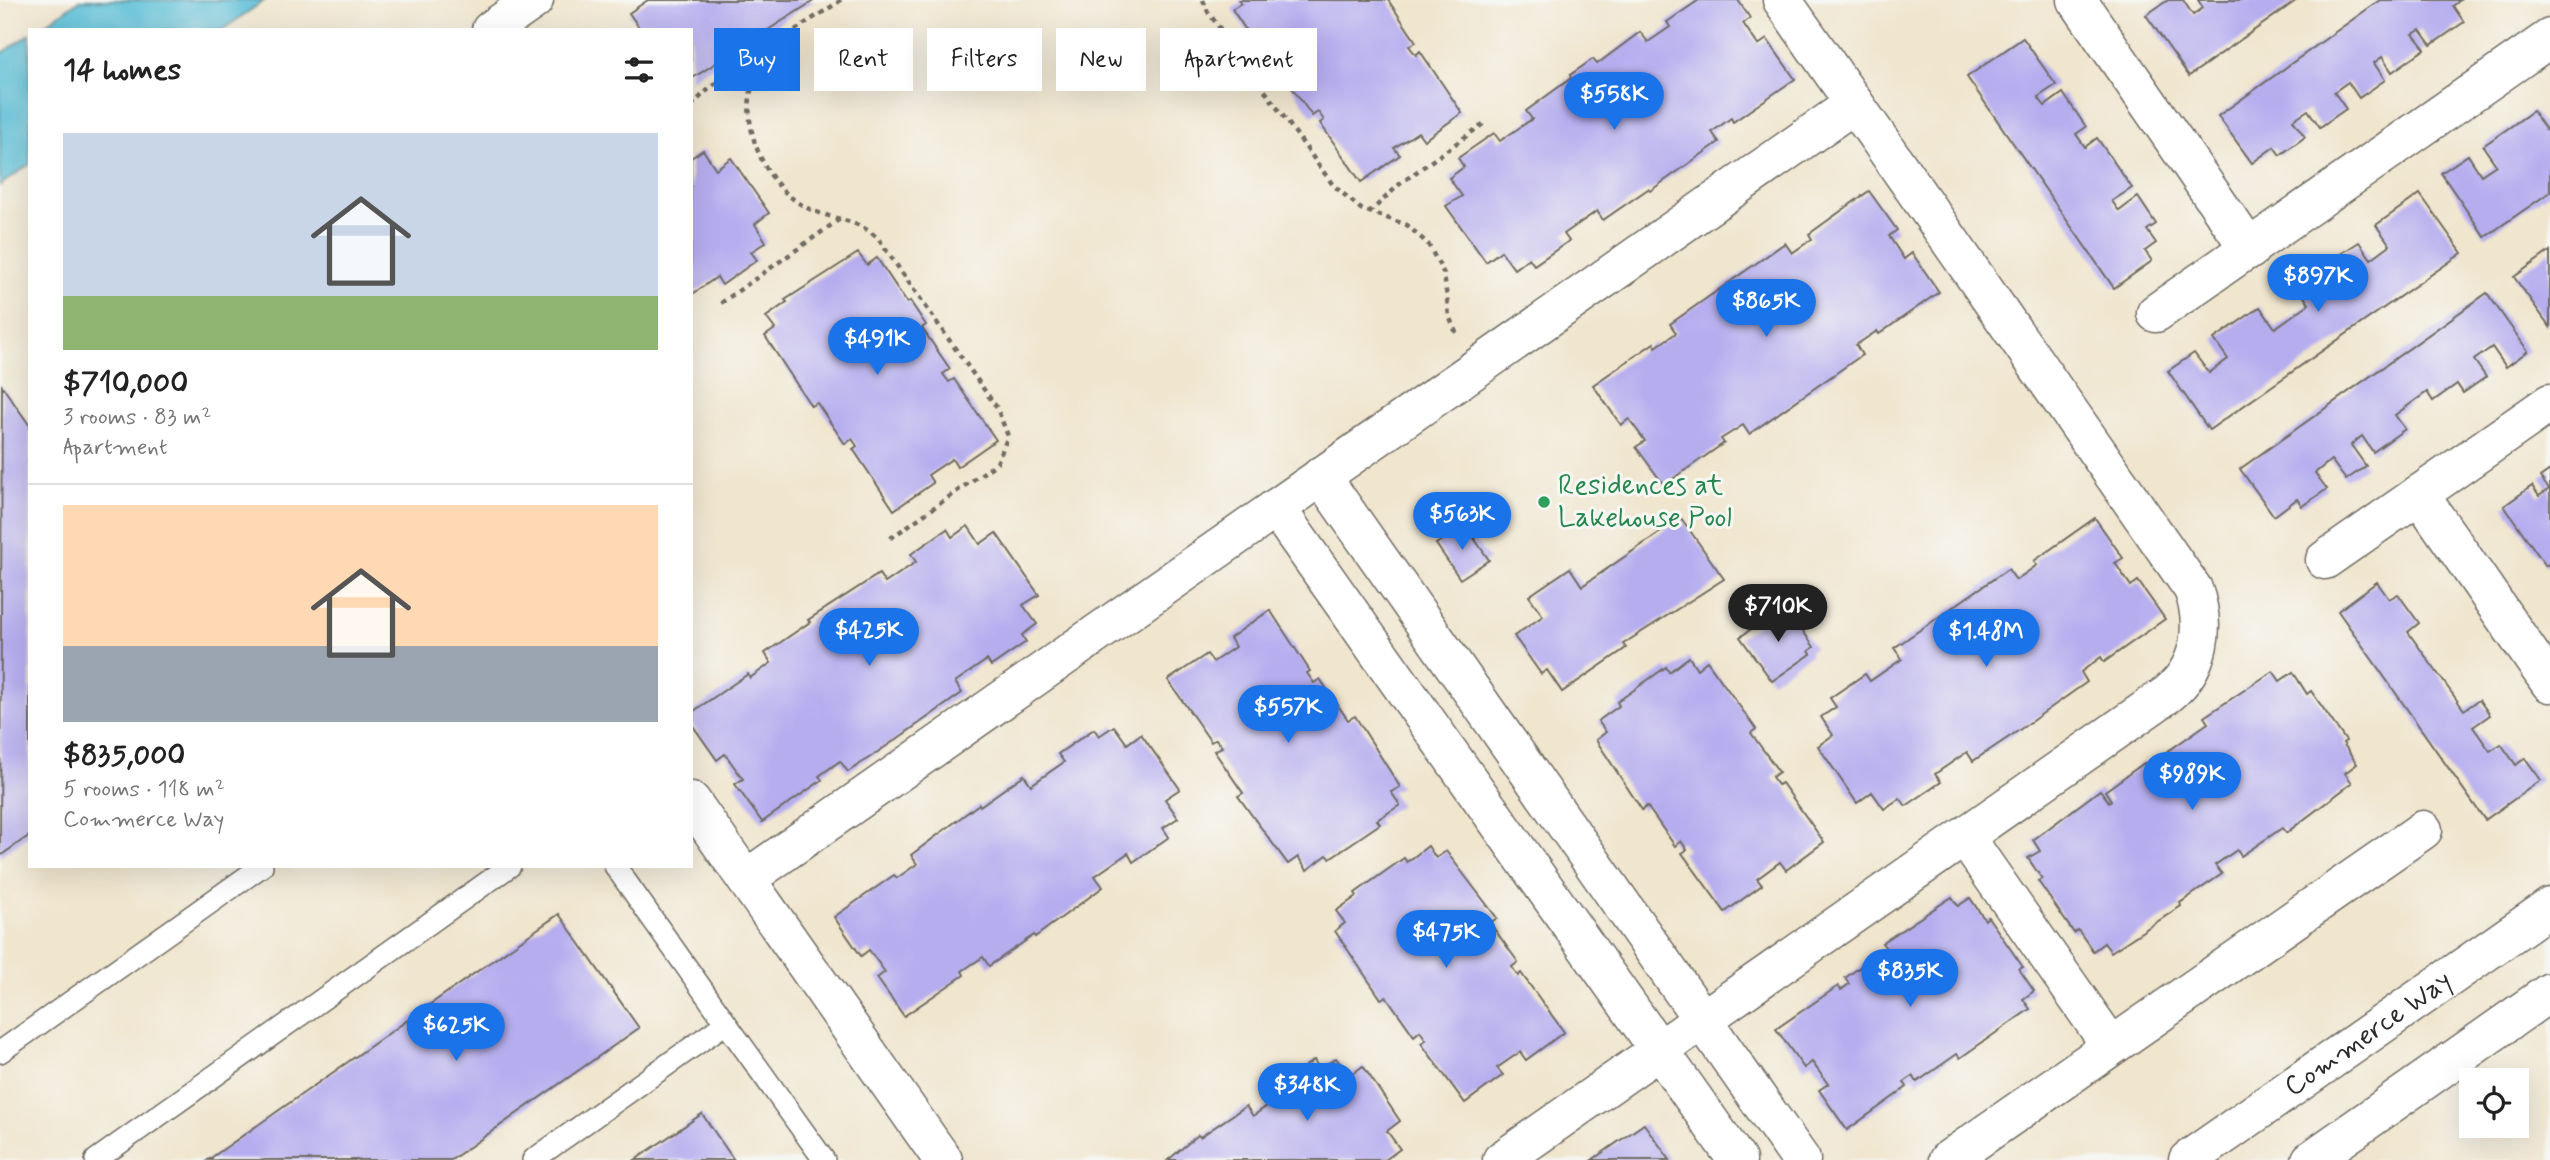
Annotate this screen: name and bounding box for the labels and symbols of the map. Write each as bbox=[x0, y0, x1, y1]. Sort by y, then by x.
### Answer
pin: $558K bbox=[1565, 72, 1663, 132]
pin: $897K bbox=[2269, 254, 2367, 314]
pin: $865K bbox=[1717, 280, 1815, 339]
pin: $491K bbox=[828, 318, 926, 377]
place label: Residences at Lakehouse Pool bbox=[1558, 468, 1732, 537]
pin: $563K bbox=[1413, 492, 1511, 552]
marker: Residences at Lakehouse Pool bbox=[1536, 494, 1552, 510]
pin: $710K bbox=[1729, 584, 1827, 644]
pin: $425K bbox=[820, 608, 918, 668]
pin: $1.48M bbox=[1929, 610, 2043, 669]
pin: $557K bbox=[1239, 686, 1337, 745]
pin: $989K bbox=[2143, 752, 2241, 812]
pin: $475K bbox=[1397, 911, 1495, 970]
pin: $835K bbox=[1861, 950, 1959, 1009]
street label: Commerce Way bbox=[2277, 963, 2459, 1105]
pin: $625K bbox=[407, 1004, 505, 1063]
pin: $348K bbox=[1258, 1064, 1356, 1123]

